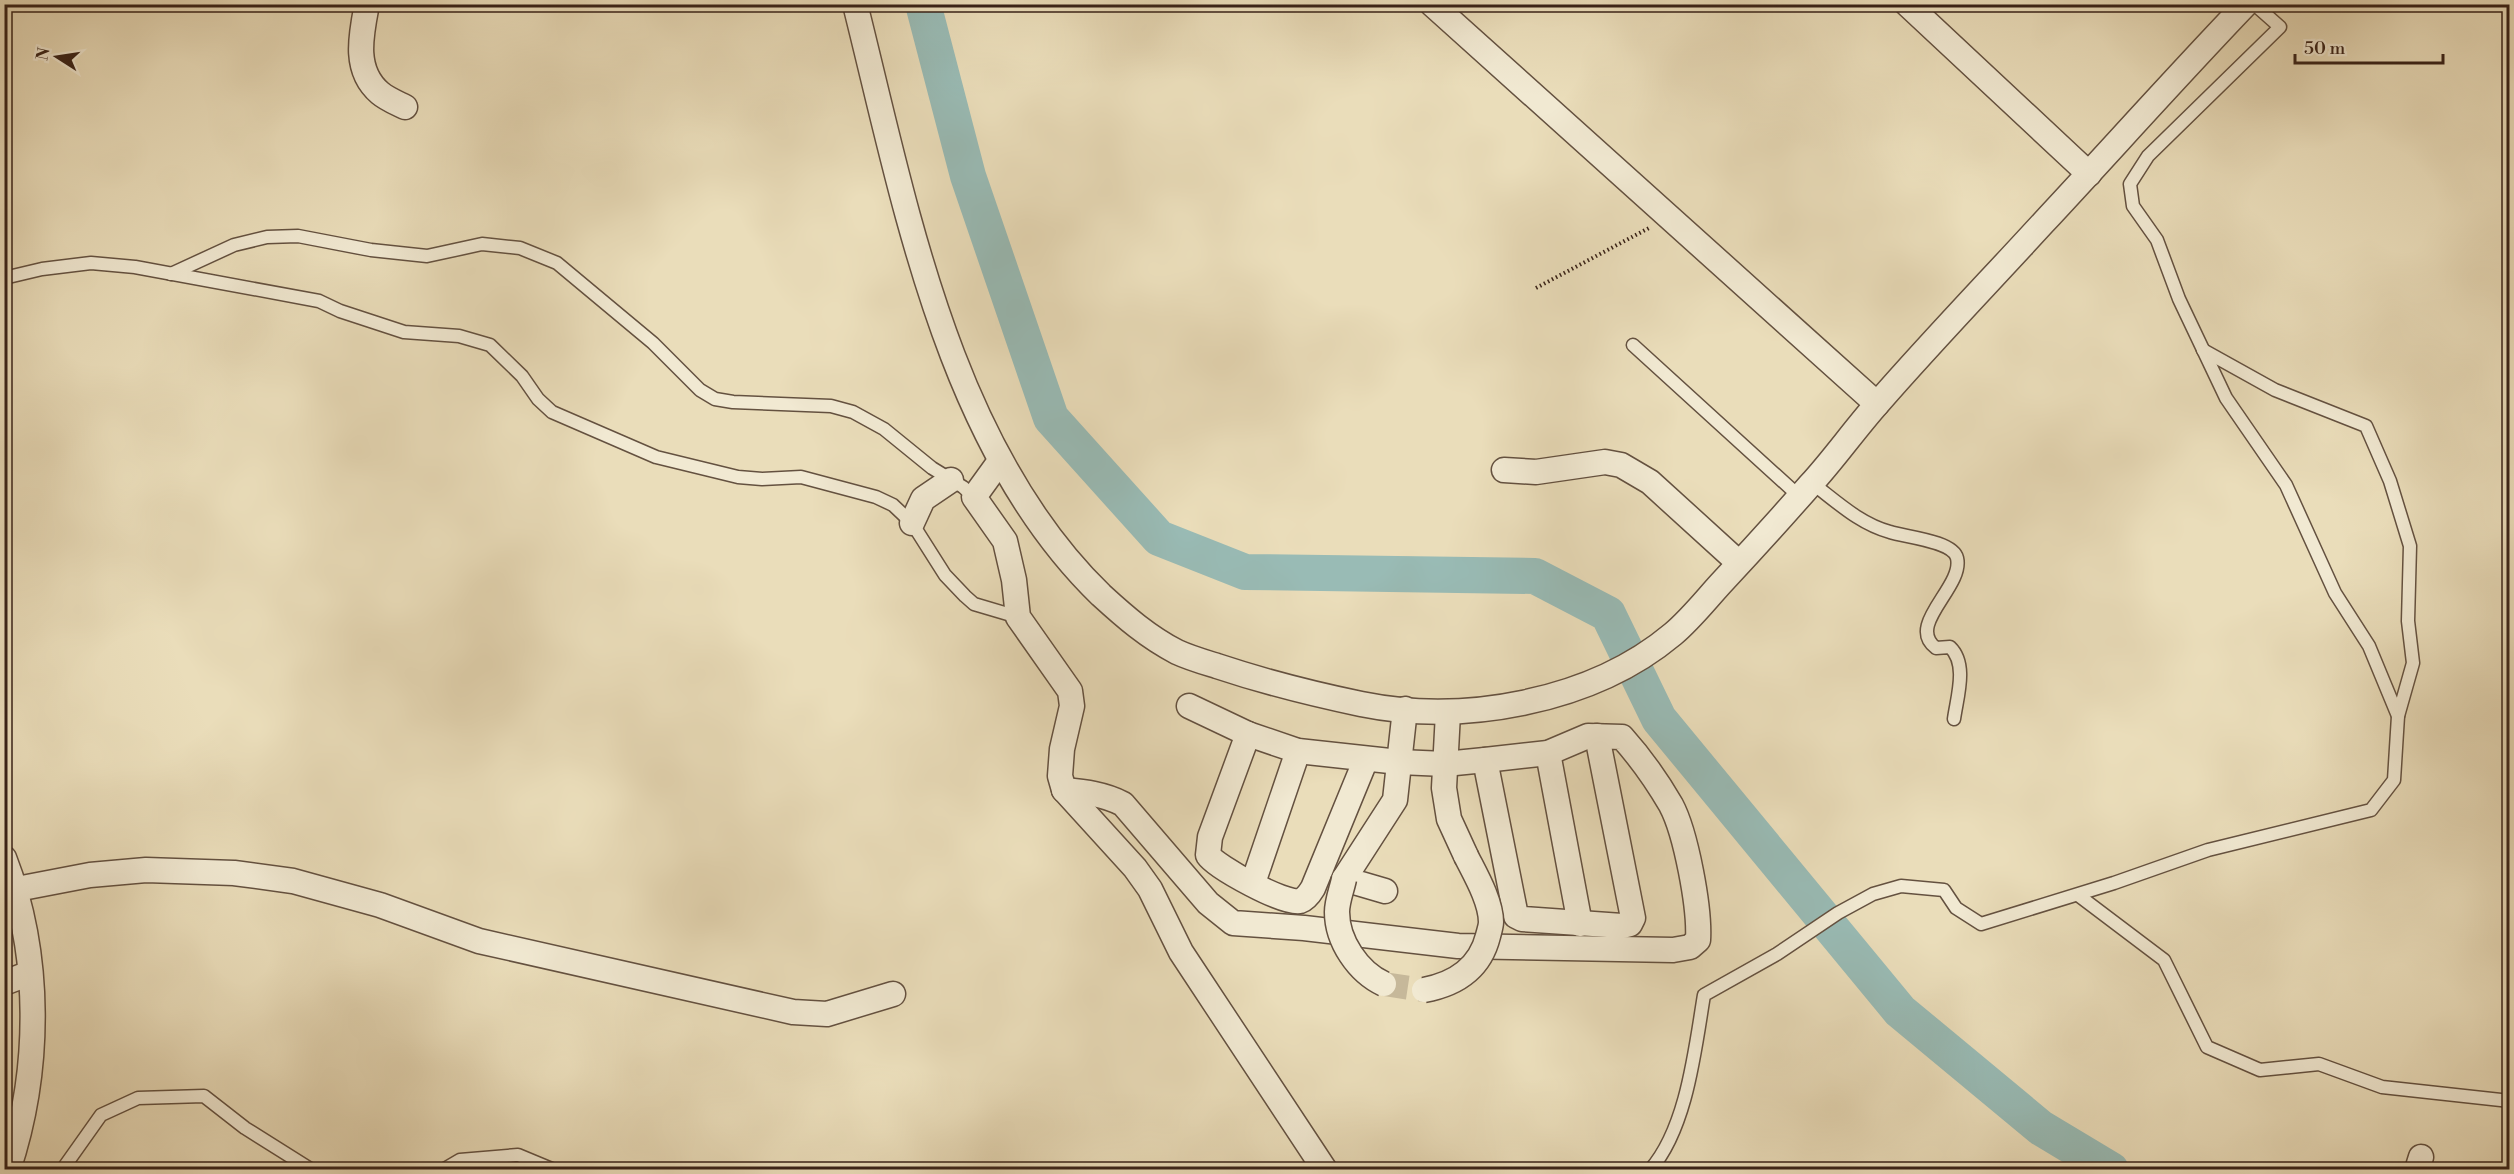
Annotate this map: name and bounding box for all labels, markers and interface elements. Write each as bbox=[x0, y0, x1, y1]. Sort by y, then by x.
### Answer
north arrow bbox=[27, 27, 87, 87]
scale bar bbox=[2295, 27, 2444, 65]
text: 50 m bbox=[2304, 37, 2346, 60]
text: N bbox=[32, 45, 54, 62]

